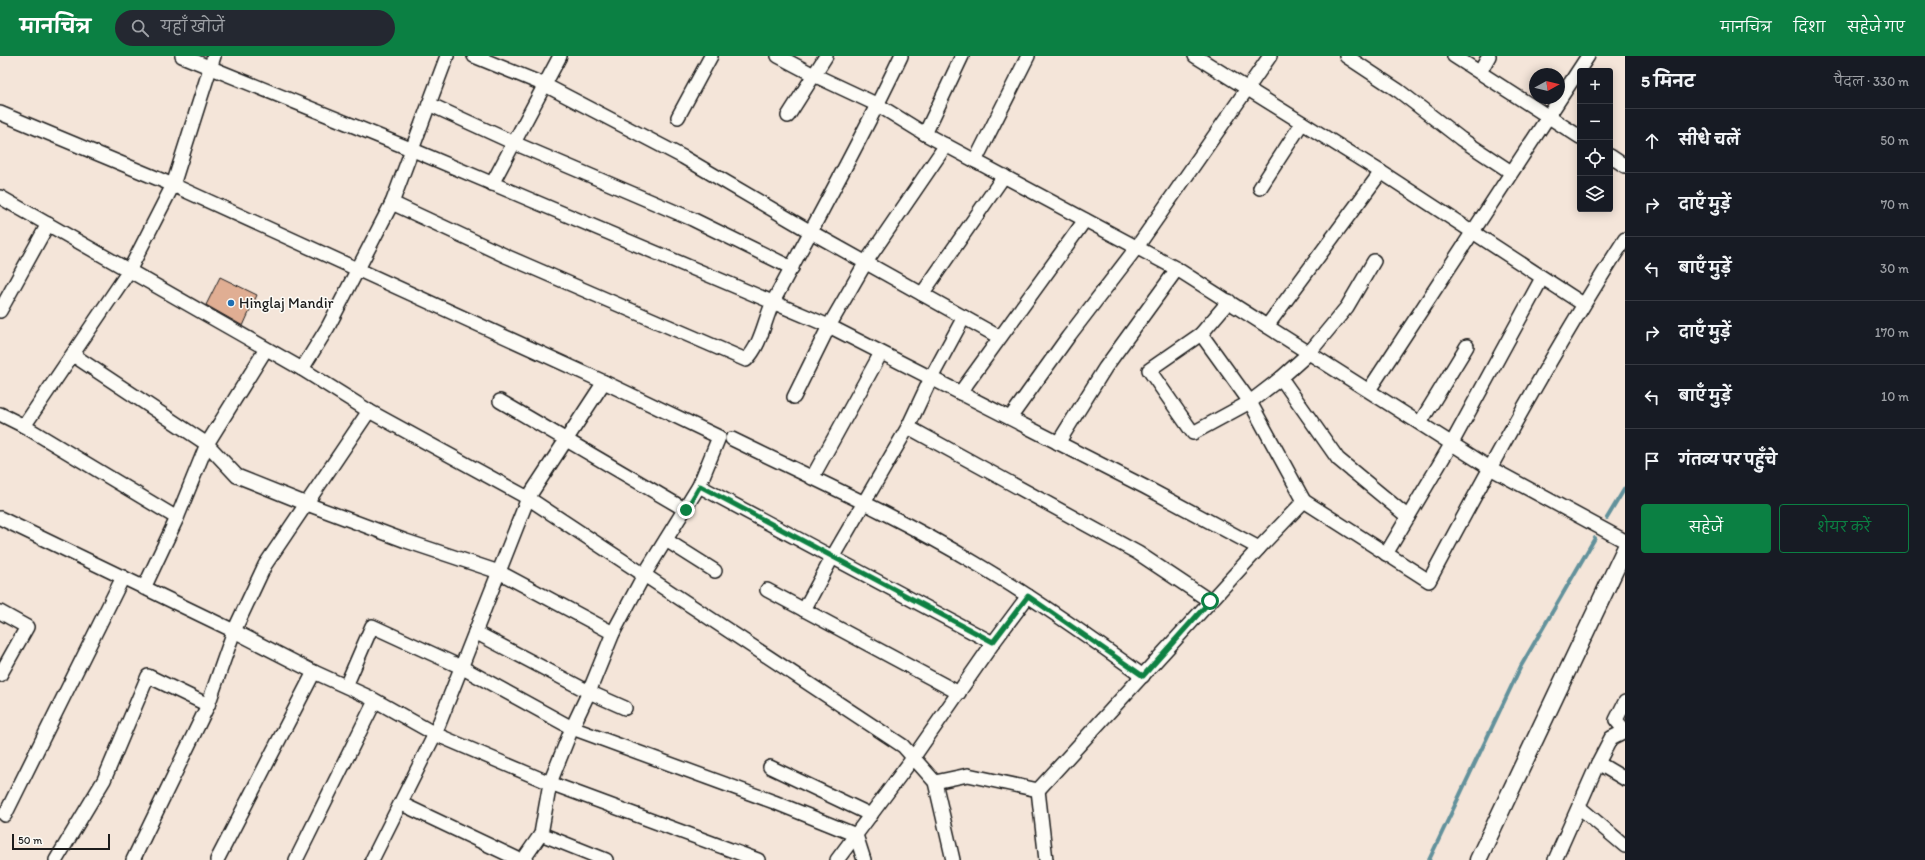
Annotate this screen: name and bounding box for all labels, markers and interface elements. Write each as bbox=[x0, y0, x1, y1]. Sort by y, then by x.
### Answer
search box bbox=[115, 10, 395, 46]
text: मानचित्र bbox=[20, 15, 91, 38]
icon: search bbox=[129, 17, 151, 39]
text: यहाँ खोजें bbox=[161, 18, 225, 36]
text: मानचित्र bbox=[1720, 19, 1772, 36]
text: दिशा bbox=[1794, 19, 1825, 36]
text: सहेजे गए bbox=[1847, 19, 1905, 36]
north arrow bbox=[1529, 68, 1565, 104]
map controls bbox=[1577, 68, 1613, 212]
button: + bbox=[1577, 68, 1613, 104]
text: 5 मिनट bbox=[1641, 71, 1695, 91]
text: पैदल · 330 m bbox=[1834, 74, 1909, 89]
button: − bbox=[1577, 104, 1613, 140]
icon: ahead bbox=[1641, 130, 1663, 152]
text: सीधे चलें bbox=[1679, 131, 1740, 149]
text: 50 m bbox=[1880, 133, 1909, 148]
button: locate bbox=[1577, 140, 1613, 176]
button: layers bbox=[1577, 176, 1613, 212]
icon: right bbox=[1641, 194, 1663, 216]
text: दाएँ मुड़ें bbox=[1679, 195, 1731, 213]
text: 70 m bbox=[1881, 197, 1909, 212]
icon: left bbox=[1641, 258, 1663, 280]
text: बाएँ मुड़ें bbox=[1679, 259, 1731, 277]
text: 30 m bbox=[1880, 261, 1909, 276]
place label: Hinglaj Mandir bbox=[239, 294, 334, 312]
marker: Hinglaj Mandir bbox=[226, 298, 236, 308]
icon: right bbox=[1641, 322, 1663, 344]
text: दाएँ मुड़ें bbox=[1679, 323, 1731, 341]
text: 170 m bbox=[1875, 325, 1909, 340]
icon: left bbox=[1641, 386, 1663, 408]
text: बाएँ मुड़ें bbox=[1679, 387, 1731, 405]
text: 10 m bbox=[1881, 389, 1909, 404]
icon: arrive bbox=[1641, 450, 1663, 472]
text: गंतव्य पर पहुँचे bbox=[1679, 451, 1777, 469]
route end bbox=[677, 501, 695, 519]
button: सहेजें bbox=[1641, 504, 1771, 553]
button: शेयर करें bbox=[1779, 504, 1909, 553]
route start bbox=[1201, 592, 1219, 610]
scale bar bbox=[12, 832, 110, 851]
text: 50 m bbox=[18, 834, 42, 847]

